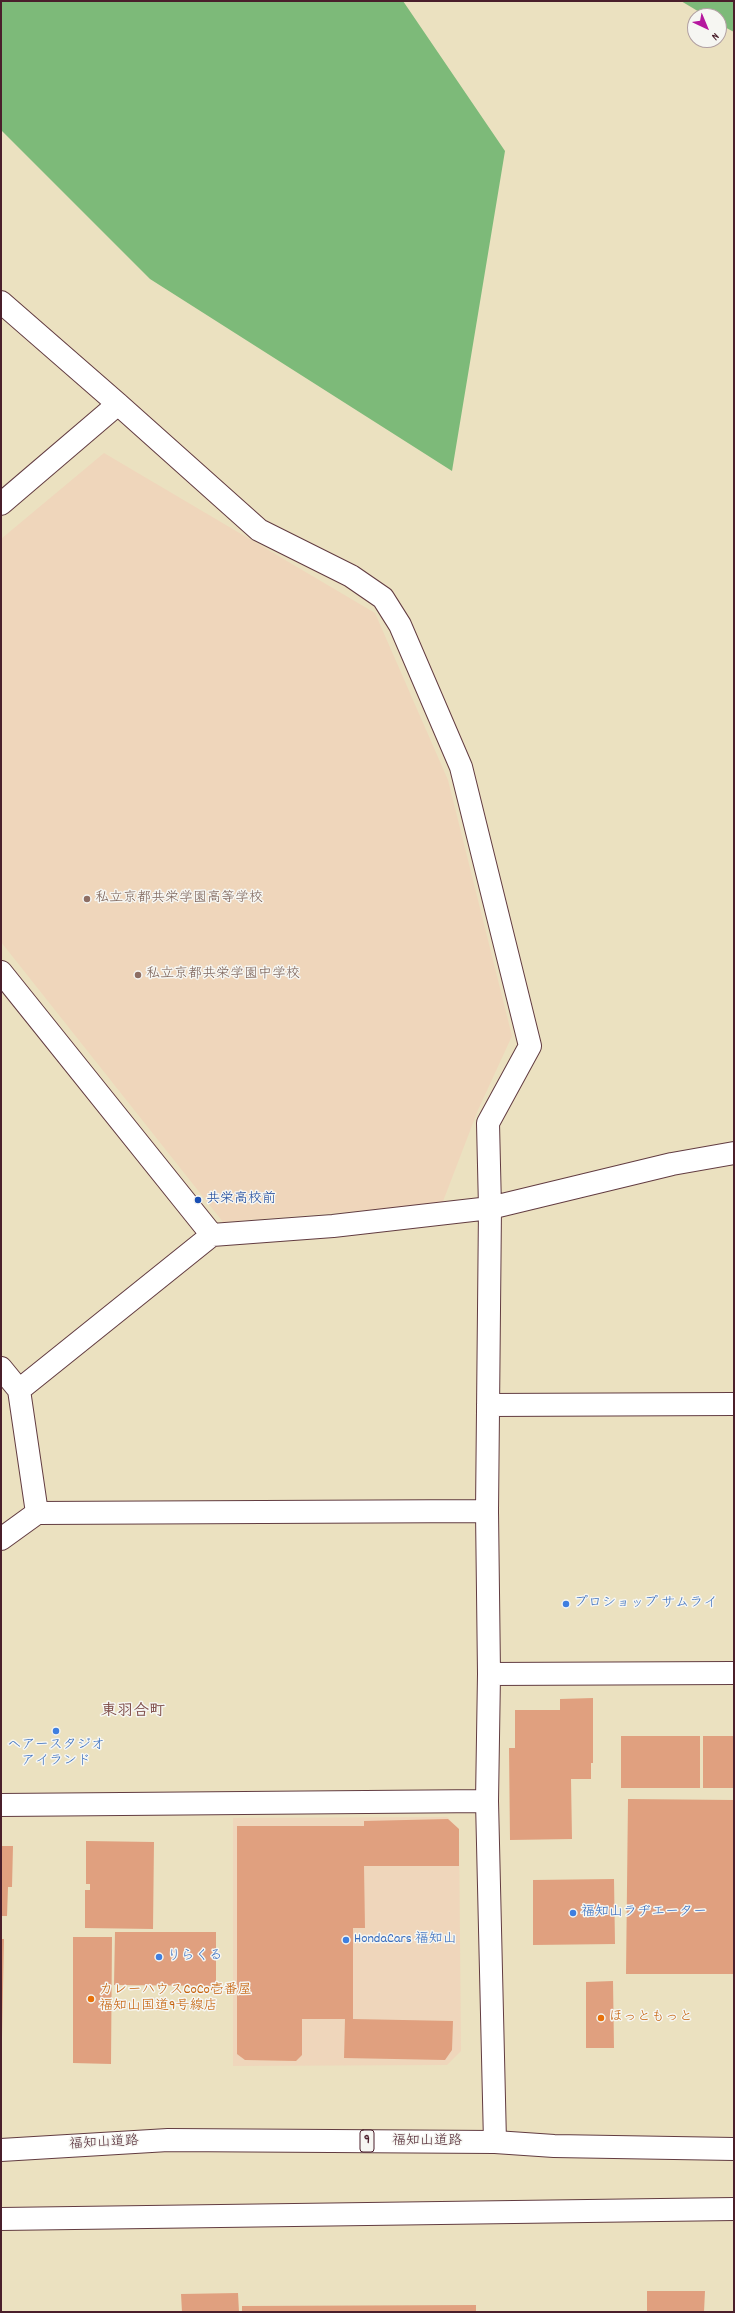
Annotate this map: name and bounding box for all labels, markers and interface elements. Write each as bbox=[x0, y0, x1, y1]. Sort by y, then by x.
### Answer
north arrow bbox=[687, 8, 727, 48]
text: N bbox=[707, 28, 722, 44]
place label: 私立京都共栄学園高等学校 bbox=[95, 891, 263, 907]
marker: 私立京都共栄学園高等学校 bbox=[82, 894, 92, 904]
place label: 私立京都共栄学園中学校 bbox=[146, 967, 300, 983]
marker: 私立京都共栄学園中学校 bbox=[133, 970, 143, 980]
place label: 共栄高校前 bbox=[206, 1192, 276, 1208]
marker: 共栄高校前 bbox=[193, 1195, 203, 1205]
place label: プロショップ サムライ bbox=[574, 1596, 717, 1612]
marker: プロショップ サムライ bbox=[561, 1599, 571, 1609]
district label: 東羽合町 bbox=[101, 1703, 165, 1723]
marker: ヘアースタジオ アイランド bbox=[51, 1726, 61, 1736]
place label: ヘアースタジオ アイランド bbox=[7, 1738, 105, 1770]
place label: 福知山ラヂエーター bbox=[581, 1905, 707, 1921]
marker: 福知山ラヂエーター bbox=[568, 1908, 578, 1918]
place label: HondaCars 福知山 bbox=[354, 1932, 457, 1948]
marker: HondaCars 福知山 bbox=[341, 1935, 351, 1945]
place label: りらくる bbox=[167, 1949, 223, 1965]
marker: りらくる bbox=[154, 1952, 164, 1962]
place label: カレーハウスCoCo壱番屋 福知山国道9号線店 bbox=[99, 1983, 252, 2016]
marker: カレーハウスCoCo壱番屋 福知山国道9号線店 bbox=[86, 1994, 96, 2004]
place label: ほっともっと bbox=[609, 2010, 693, 2026]
marker: ほっともっと bbox=[596, 2013, 606, 2023]
road number: 9 bbox=[360, 2130, 374, 2152]
street label: 福知山道路 bbox=[69, 2134, 139, 2154]
street label: 福知山道路 bbox=[392, 2134, 462, 2150]

